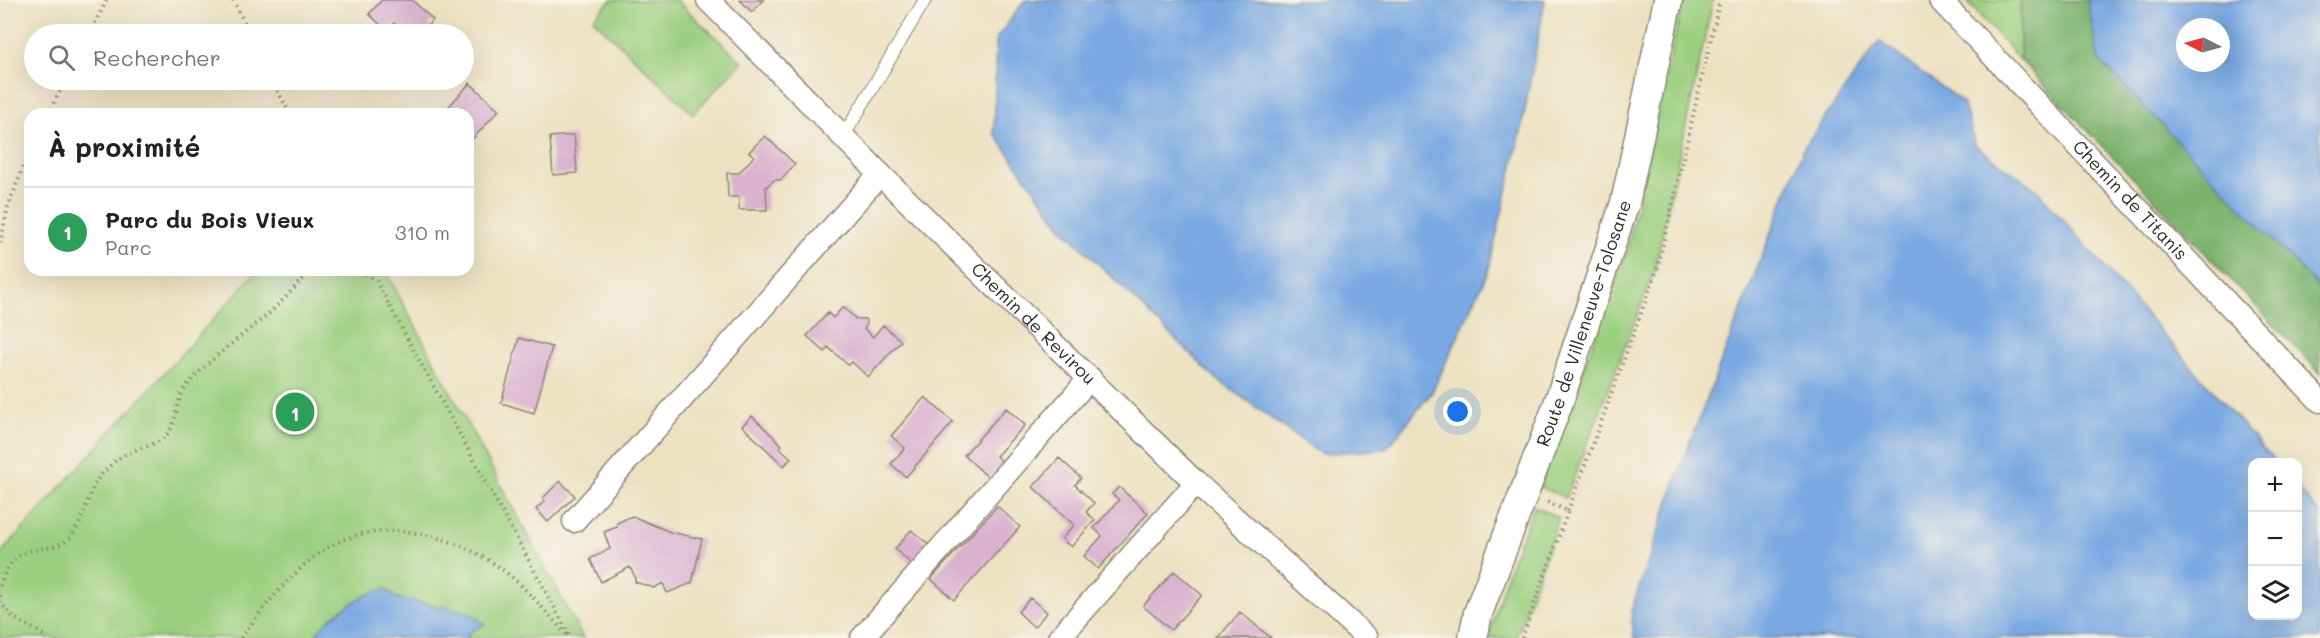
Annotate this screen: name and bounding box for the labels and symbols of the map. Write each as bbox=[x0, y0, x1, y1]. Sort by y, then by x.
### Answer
north arrow bbox=[2176, 18, 2230, 72]
street label: Chemin de Titanis bbox=[2068, 134, 2193, 265]
street label: Route de Villeneuve-Tolosane bbox=[1530, 197, 1636, 450]
street label: Chemin de Revirou bbox=[966, 257, 1101, 390]
pin: 1 bbox=[276, 390, 314, 434]
your location bbox=[1443, 397, 1472, 426]

